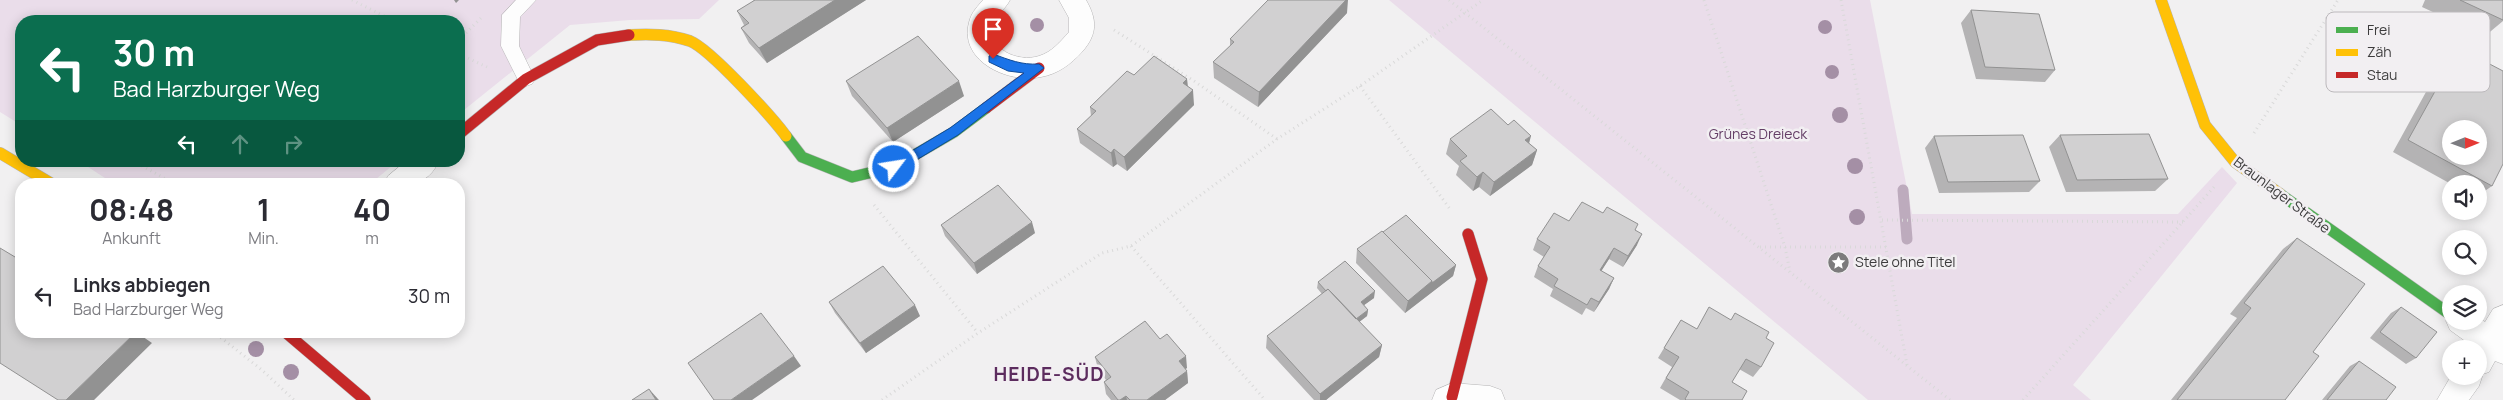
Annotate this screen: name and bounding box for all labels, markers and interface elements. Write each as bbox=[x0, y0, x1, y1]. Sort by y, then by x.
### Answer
pin bbox=[972, 8, 1014, 59]
legend bbox=[2326, 12, 2490, 92]
icon: arrive bbox=[979, 15, 1007, 43]
text: Frei bbox=[2367, 20, 2390, 39]
text: 30 m bbox=[113, 29, 195, 77]
icon: left bbox=[30, 35, 95, 100]
text: Zäh bbox=[2367, 42, 2392, 61]
text: Stau bbox=[2367, 65, 2397, 84]
text: Bad Harzburger Weg bbox=[113, 74, 320, 104]
north arrow bbox=[2442, 120, 2488, 165]
map controls bbox=[2442, 120, 2487, 385]
park label: Grünes Dreieck bbox=[1709, 124, 1808, 143]
icon: left bbox=[173, 130, 201, 158]
icon: ahead bbox=[226, 130, 254, 158]
icon: right bbox=[279, 130, 307, 158]
position arrow bbox=[867, 140, 919, 192]
street label: Braunlager Straße bbox=[2230, 152, 2335, 237]
button: sound bbox=[2442, 175, 2487, 220]
text: 08:48 bbox=[89, 189, 174, 230]
text: 1 bbox=[257, 189, 270, 230]
text: 40 bbox=[353, 189, 391, 230]
text: Ankunft bbox=[102, 227, 161, 249]
text: Min. bbox=[248, 227, 279, 249]
text: m bbox=[365, 227, 379, 249]
button: search bbox=[2442, 230, 2487, 275]
place icon: Stele ohne Titel bbox=[1827, 250, 1851, 274]
place label: Stele ohne Titel bbox=[1855, 252, 1956, 271]
text: Links abbiegen bbox=[73, 272, 210, 298]
icon: left bbox=[30, 282, 58, 310]
text: 30 m bbox=[408, 283, 450, 309]
button: layers bbox=[2442, 285, 2487, 330]
text: Bad Harzburger Weg bbox=[73, 298, 224, 320]
button: + bbox=[2442, 340, 2487, 385]
district label: HEIDE-SÜD bbox=[993, 361, 1105, 387]

